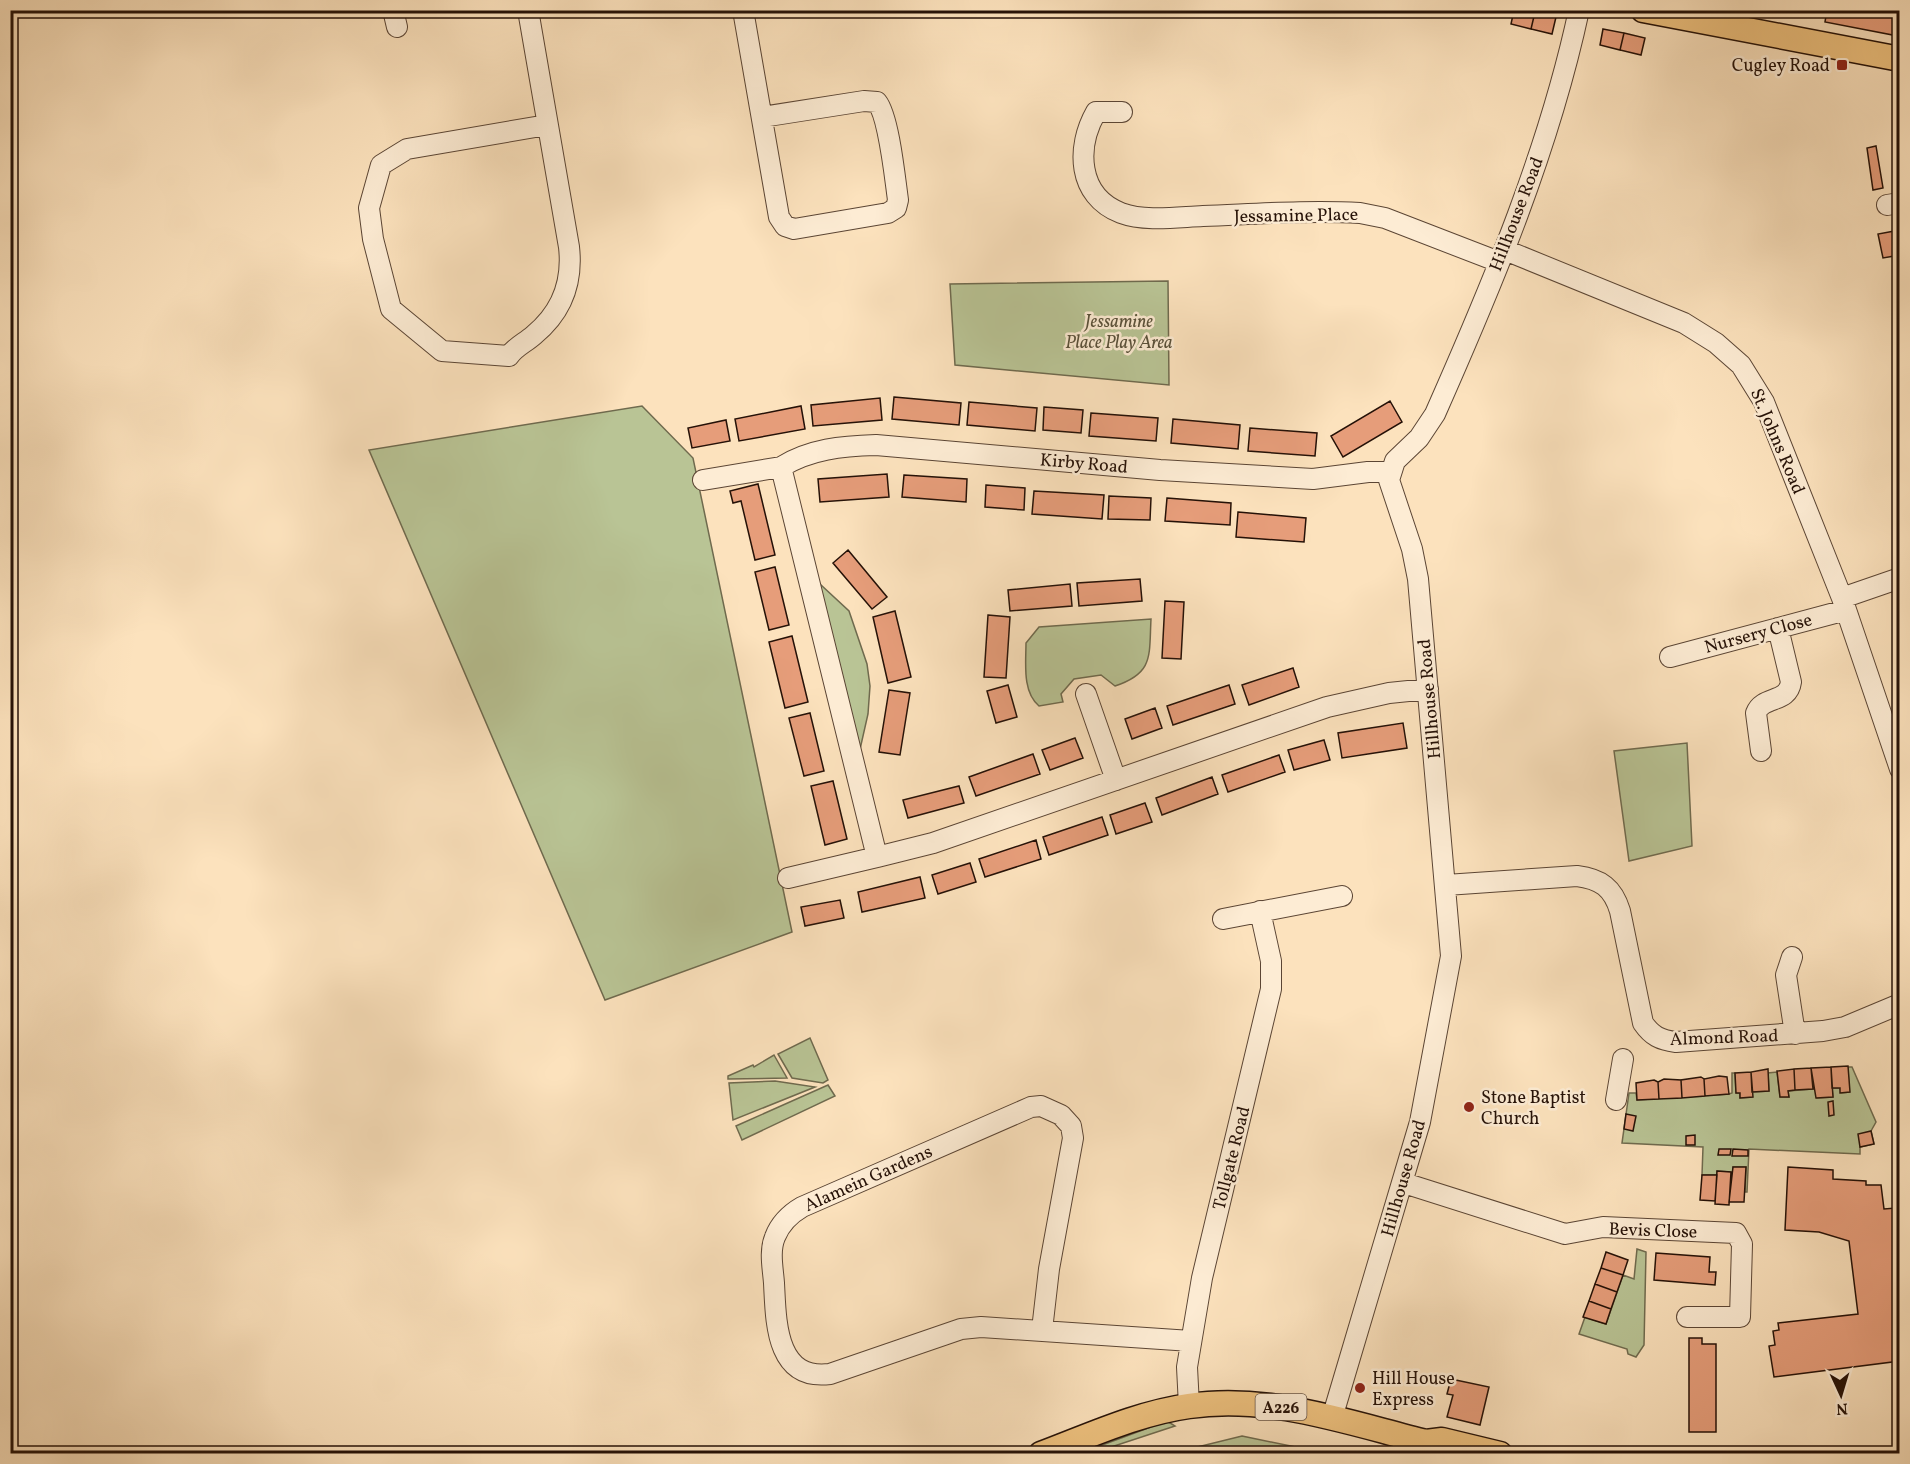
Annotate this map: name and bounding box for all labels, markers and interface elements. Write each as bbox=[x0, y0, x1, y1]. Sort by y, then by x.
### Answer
place label: Cugley Road bbox=[1732, 54, 1830, 79]
marker: Cugley Road bbox=[1835, 58, 1849, 72]
street label: Hillhouse Road bbox=[1484, 154, 1551, 275]
street label: Jessamine Place bbox=[1234, 203, 1358, 230]
park label: Jessamine Place Play Area bbox=[1065, 310, 1173, 356]
street label: St. Johns Road bbox=[1743, 385, 1810, 498]
street label: Kirby Road bbox=[1039, 448, 1129, 481]
street label: Nursery Close bbox=[1702, 608, 1815, 661]
street label: Hillhouse Road bbox=[1413, 638, 1448, 760]
street label: Almond Road bbox=[1669, 1024, 1779, 1053]
place label: Stone Baptist Church bbox=[1481, 1086, 1586, 1132]
marker: Stone Baptist Church bbox=[1462, 1100, 1476, 1114]
street label: Tollgate Road bbox=[1207, 1104, 1257, 1213]
street label: Hillhouse Road bbox=[1376, 1117, 1433, 1240]
street label: Alamein Gardens bbox=[800, 1140, 937, 1219]
street label: Bevis Close bbox=[1608, 1217, 1698, 1246]
north arrow bbox=[1811, 1365, 1871, 1425]
place label: Hill House Express bbox=[1372, 1367, 1455, 1413]
marker: Hill House Express bbox=[1353, 1381, 1367, 1395]
road number: A226 bbox=[1256, 1394, 1306, 1420]
text: N bbox=[1835, 1397, 1848, 1419]

